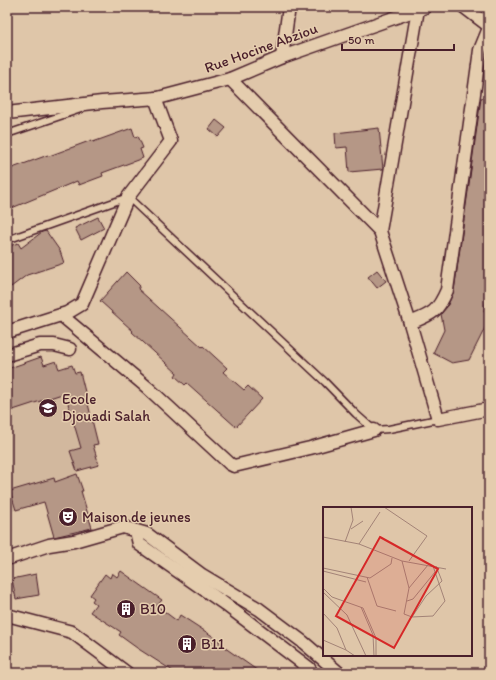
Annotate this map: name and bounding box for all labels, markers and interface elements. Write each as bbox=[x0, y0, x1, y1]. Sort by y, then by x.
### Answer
street label: Rue Hocine Abziou bbox=[202, 19, 320, 77]
scale bar bbox=[342, 26, 454, 52]
text: 50 m bbox=[348, 33, 374, 47]
place label: Ecole Djouadi Salah bbox=[62, 390, 150, 425]
school or university icon: Ecole Djouadi Salah bbox=[37, 397, 59, 419]
theatre icon: Maison de jeunes bbox=[57, 506, 79, 528]
inset map bbox=[323, 507, 472, 656]
place label: Maison de jeunes bbox=[82, 508, 191, 526]
building icon: B10 bbox=[115, 598, 137, 620]
place label: B10 bbox=[140, 600, 166, 618]
building icon: B11 bbox=[176, 633, 198, 655]
place label: B11 bbox=[201, 635, 225, 653]

